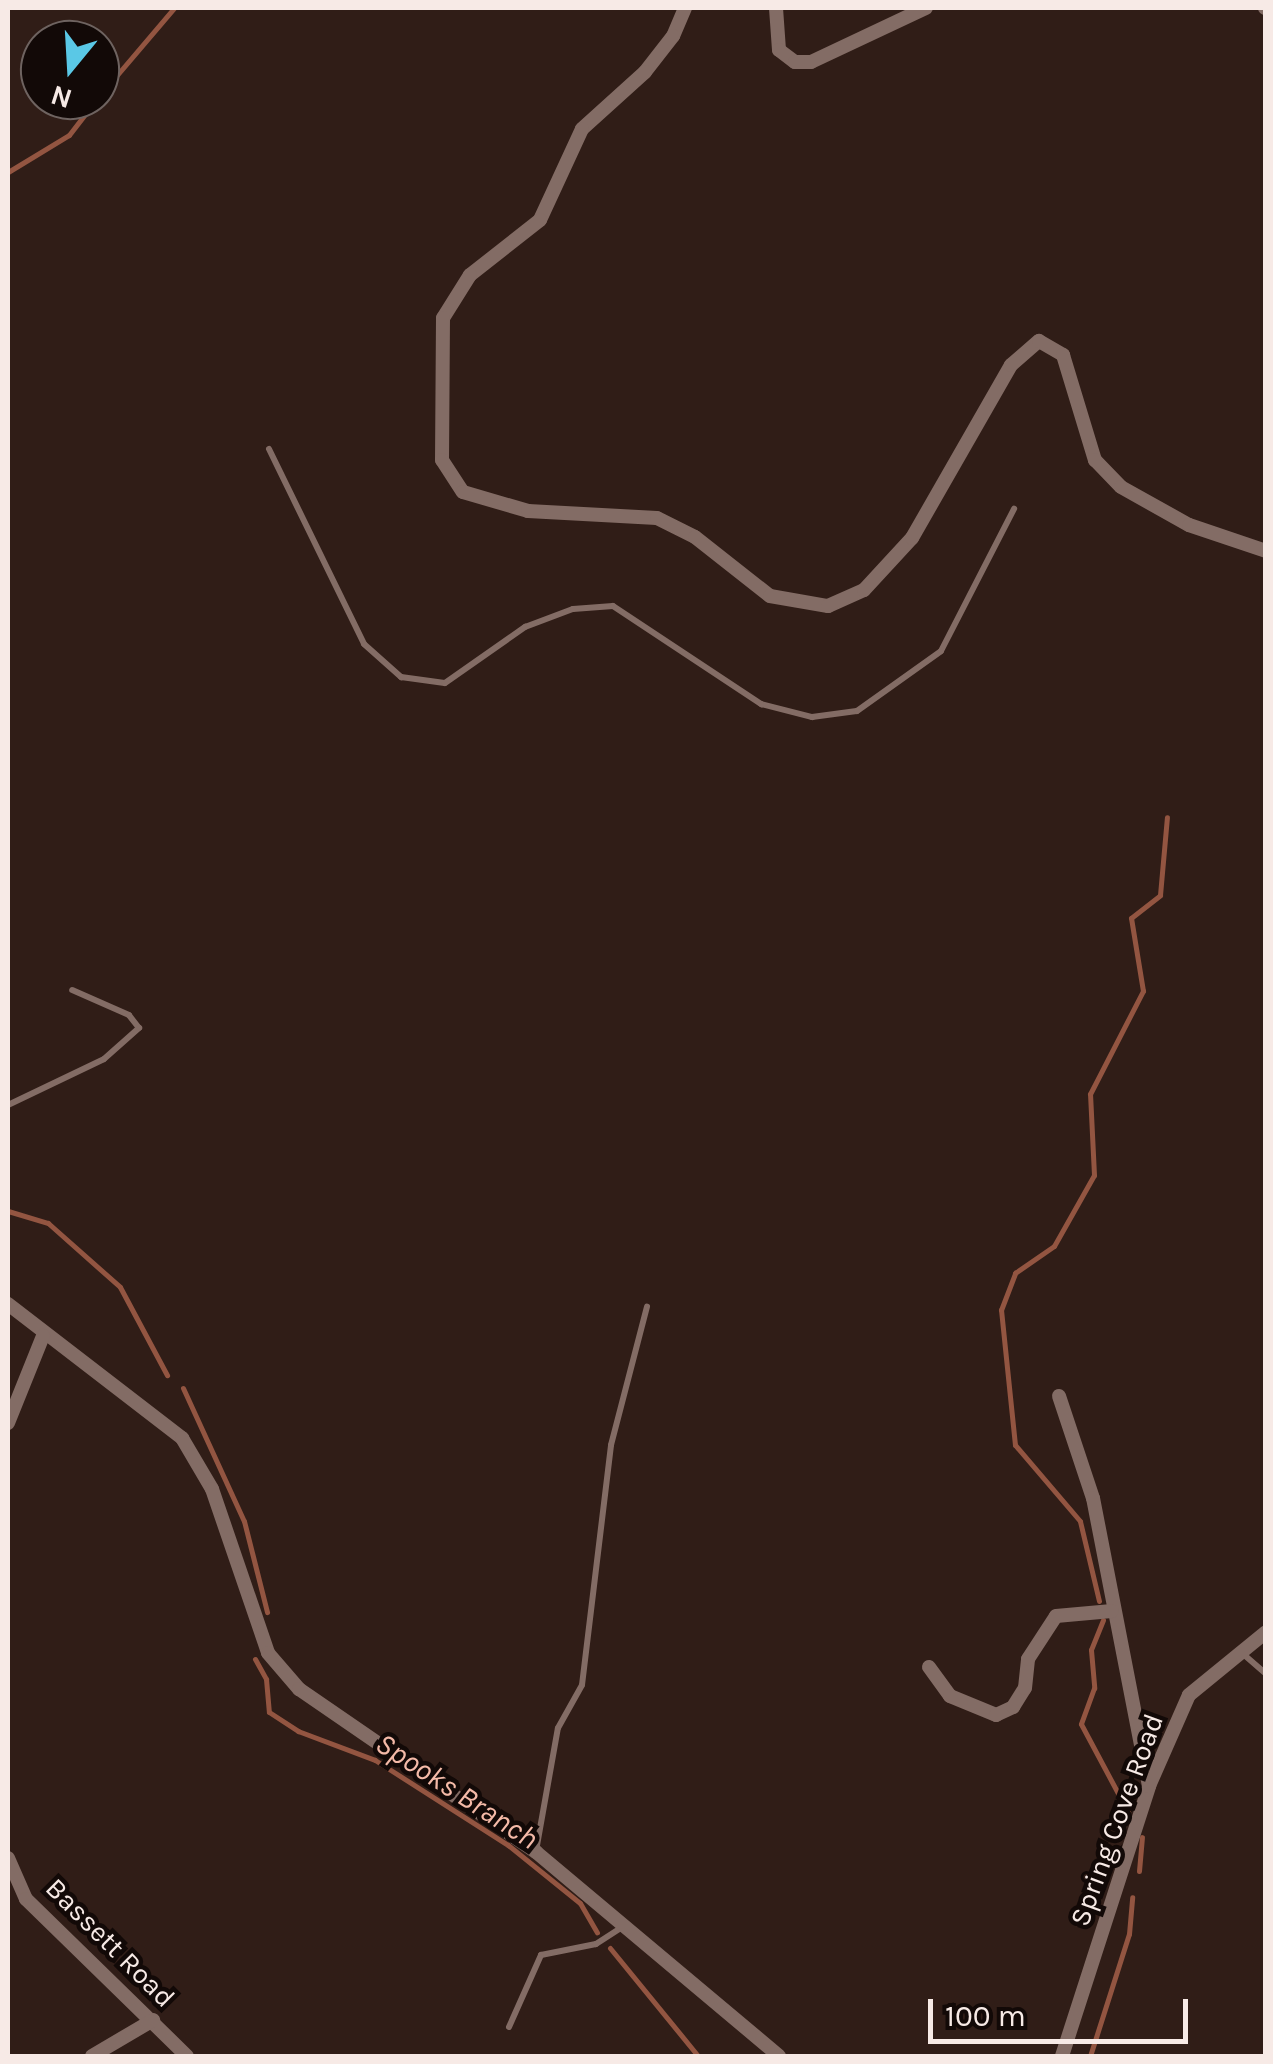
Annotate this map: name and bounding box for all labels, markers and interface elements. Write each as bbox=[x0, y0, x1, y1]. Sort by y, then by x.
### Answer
north arrow bbox=[20, 20, 120, 120]
text: N bbox=[47, 78, 76, 116]
street label: Spring Cove Road bbox=[1063, 1709, 1171, 1931]
water label: Spooks Branch bbox=[369, 1725, 545, 1857]
street label: Bassett Road bbox=[38, 1871, 182, 2015]
scale bar bbox=[933, 1979, 1193, 2041]
text: 100 m bbox=[945, 1998, 1026, 2034]

